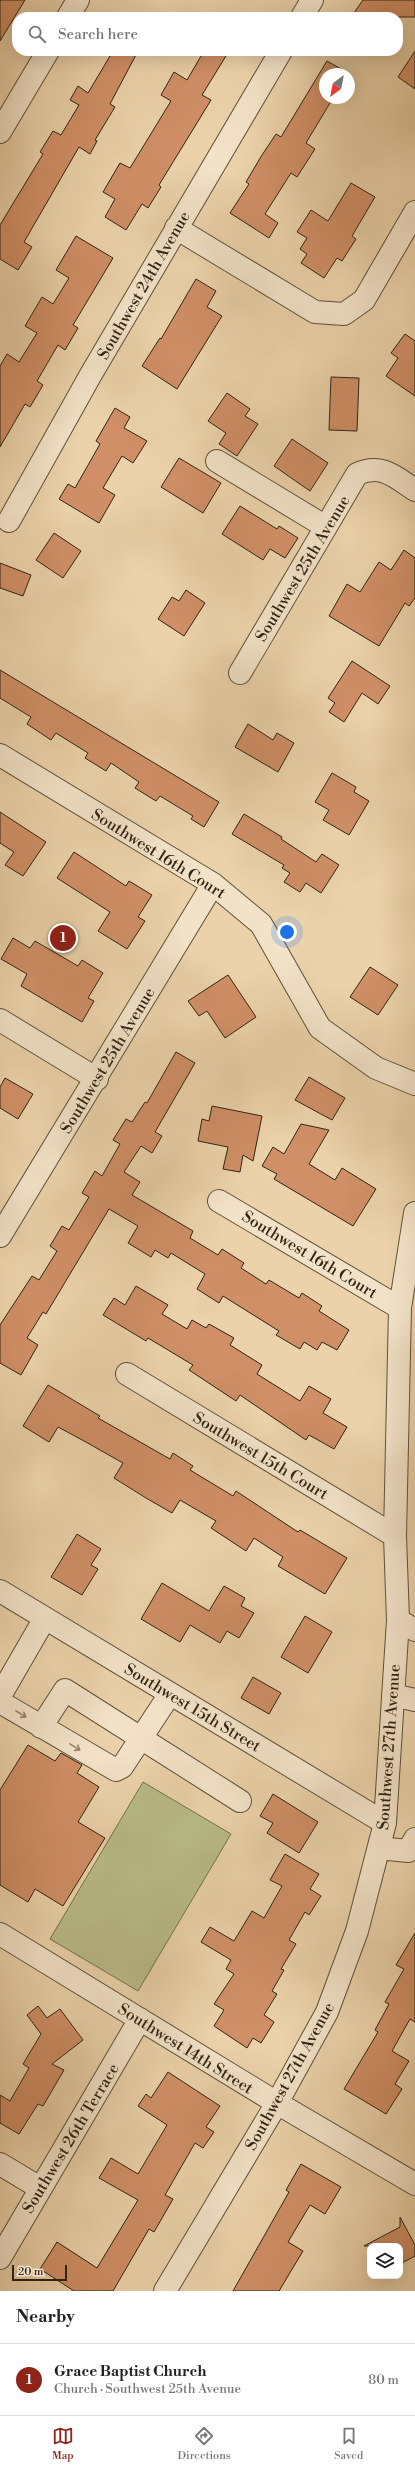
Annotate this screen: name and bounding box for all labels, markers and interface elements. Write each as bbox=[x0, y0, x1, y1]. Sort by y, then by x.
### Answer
search box bbox=[12, 12, 403, 56]
icon: search bbox=[26, 23, 48, 45]
text: Search here bbox=[58, 25, 138, 44]
north arrow bbox=[319, 68, 355, 104]
street label: Southwest 24th Avenue bbox=[93, 208, 195, 363]
street label: Southwest 25th Avenue bbox=[251, 492, 354, 645]
street label: Southwest 16th Court bbox=[88, 804, 230, 903]
your location bbox=[277, 922, 297, 942]
pin: 1 bbox=[50, 923, 76, 953]
street label: Southwest 25th Avenue bbox=[56, 984, 159, 1137]
street label: Southwest 16th Court bbox=[238, 1206, 381, 1303]
street label: Southwest 15th Court bbox=[189, 1408, 332, 1504]
street label: Southwest 15th Street bbox=[121, 1659, 265, 1757]
street label: Southwest 27th Avenue bbox=[373, 1663, 405, 1831]
one-way arrow bbox=[15, 1711, 27, 1719]
one-way arrow bbox=[69, 1743, 80, 1751]
street label: Southwest 14th Street bbox=[114, 1999, 257, 2099]
street label: Southwest 27th Avenue bbox=[241, 1999, 339, 2154]
street label: Southwest 26th Terrace bbox=[18, 2060, 124, 2217]
map controls bbox=[367, 2243, 403, 2279]
button: layers bbox=[367, 2243, 403, 2279]
scale bar bbox=[12, 2263, 67, 2282]
text: 20 m bbox=[18, 2265, 43, 2279]
text: Nearby bbox=[16, 2306, 75, 2328]
text: Grace Baptist Church bbox=[54, 2362, 206, 2381]
text: 1 bbox=[26, 2372, 32, 2388]
text: 80 m bbox=[368, 2372, 399, 2388]
text: Church · Southwest 25th Avenue bbox=[54, 2381, 241, 2397]
tab: Map bbox=[52, 2425, 74, 2463]
tab: Directions bbox=[178, 2425, 231, 2463]
tab: Saved bbox=[334, 2425, 363, 2463]

